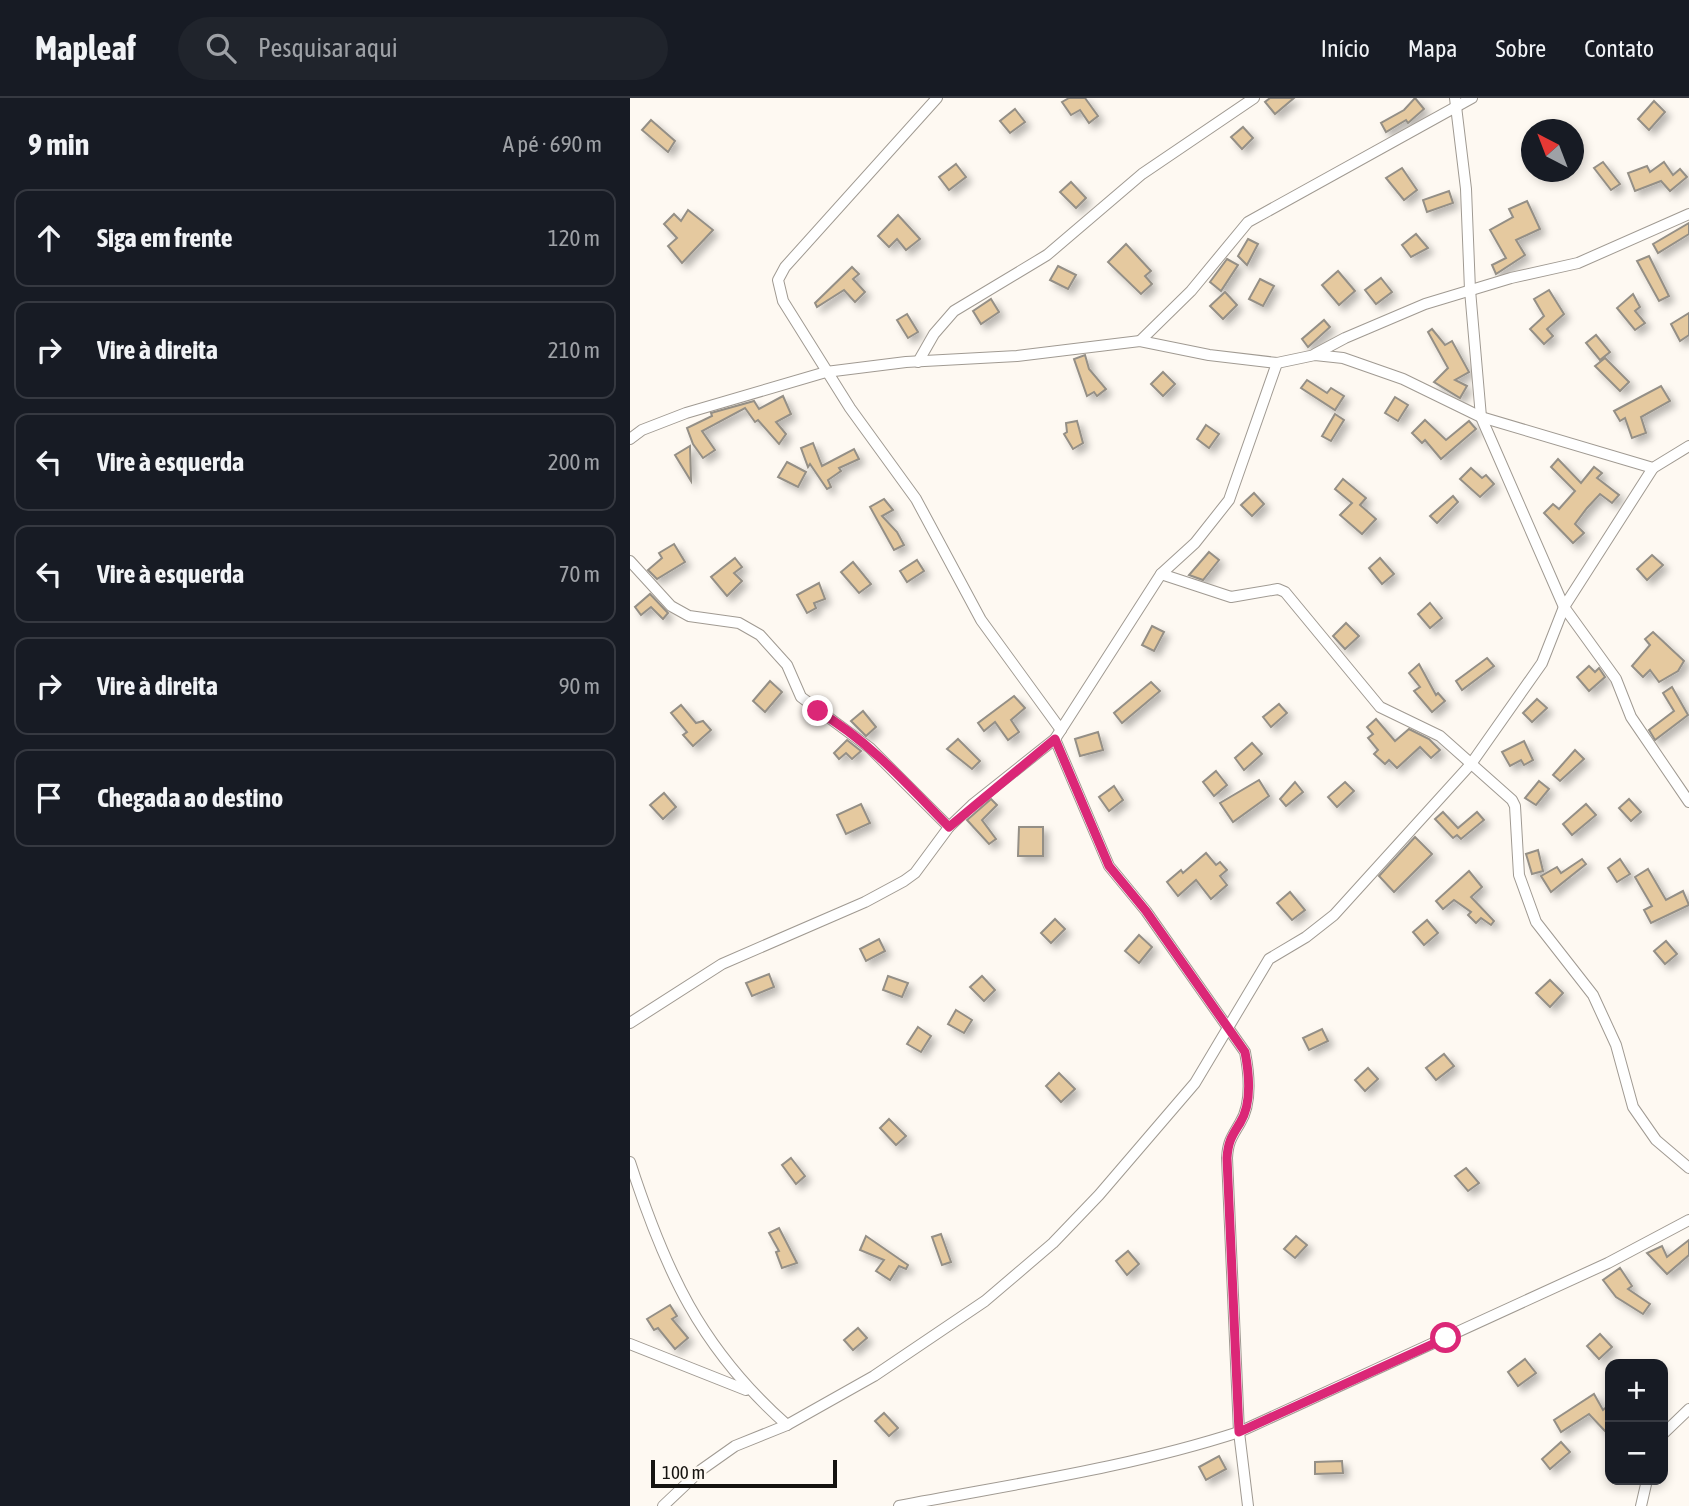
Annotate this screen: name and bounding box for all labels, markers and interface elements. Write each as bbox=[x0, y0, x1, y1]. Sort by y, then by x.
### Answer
search box bbox=[178, 17, 668, 80]
text: Mapleaf bbox=[35, 29, 136, 67]
icon: search bbox=[202, 29, 240, 67]
text: Pesquisar aqui bbox=[258, 33, 398, 63]
text: Início bbox=[1321, 35, 1370, 62]
text: Mapa bbox=[1408, 35, 1458, 62]
text: Sobre bbox=[1496, 35, 1546, 62]
text: Contato bbox=[1584, 35, 1654, 62]
north arrow bbox=[1521, 119, 1584, 182]
text: 9 min bbox=[28, 127, 89, 161]
text: A pé · 690 m bbox=[503, 131, 602, 157]
icon: ahead bbox=[30, 219, 68, 257]
text: Siga em frente bbox=[97, 223, 233, 253]
text: 120 m bbox=[548, 225, 600, 251]
icon: right bbox=[30, 331, 68, 369]
text: Vire à direita bbox=[97, 335, 218, 365]
text: 210 m bbox=[548, 337, 600, 363]
icon: left bbox=[30, 443, 68, 481]
text: Vire à esquerda bbox=[97, 447, 244, 477]
text: 200 m bbox=[548, 449, 600, 475]
icon: left bbox=[30, 555, 68, 593]
text: Vire à esquerda bbox=[97, 559, 244, 589]
text: 70 m bbox=[559, 561, 600, 587]
icon: right bbox=[30, 667, 68, 705]
text: Vire à direita bbox=[97, 671, 218, 701]
text: 90 m bbox=[559, 673, 600, 699]
route end bbox=[802, 695, 833, 726]
icon: arrive bbox=[30, 779, 68, 817]
text: Chegada ao destino bbox=[97, 783, 283, 813]
route start bbox=[1430, 1322, 1461, 1353]
map controls bbox=[1605, 1359, 1668, 1485]
button: + bbox=[1605, 1359, 1668, 1422]
button: − bbox=[1605, 1422, 1668, 1485]
scale bar bbox=[651, 1457, 836, 1489]
text: 100 m bbox=[662, 1461, 705, 1483]

